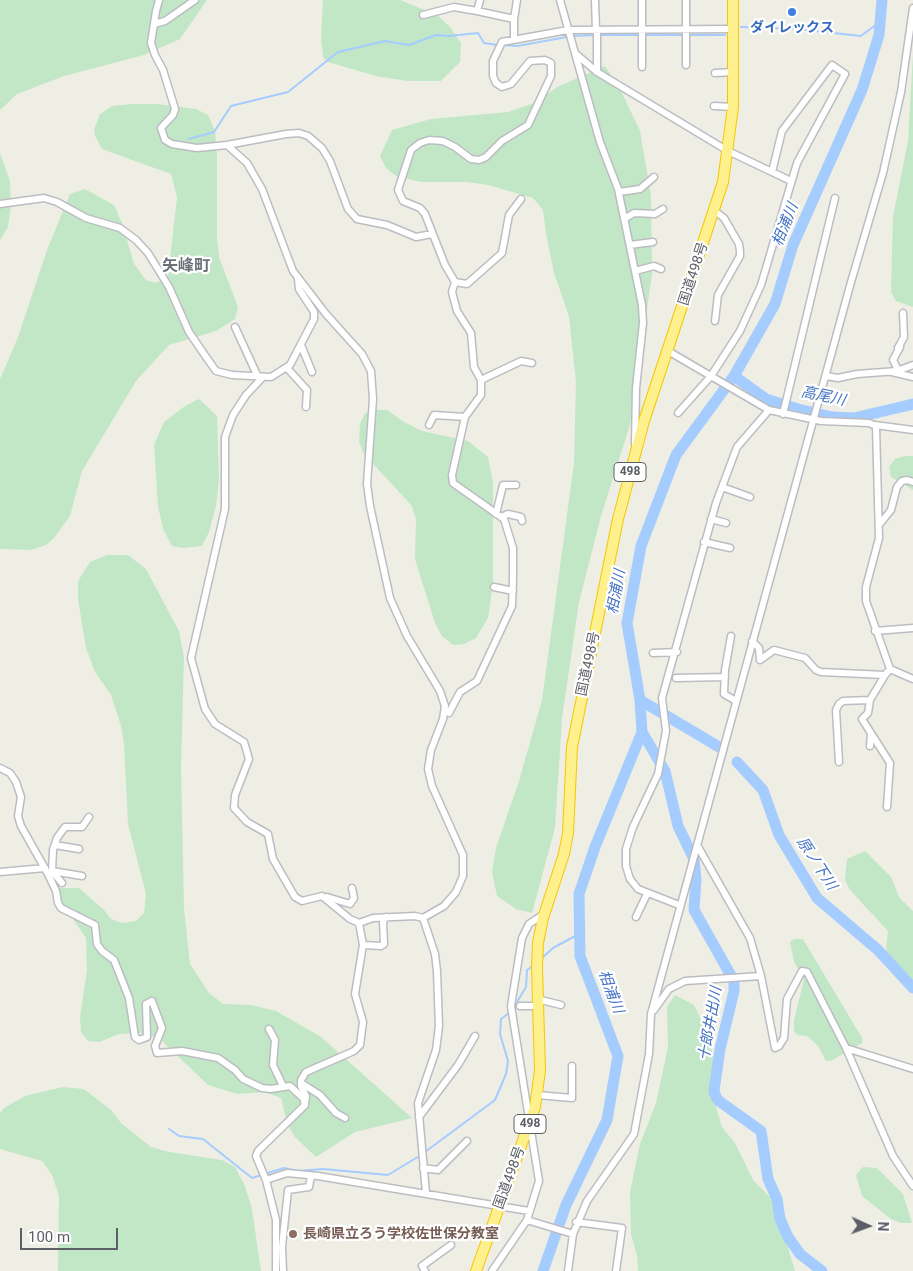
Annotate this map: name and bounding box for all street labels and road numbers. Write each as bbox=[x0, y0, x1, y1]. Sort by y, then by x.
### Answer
street label: 国道498号 bbox=[676, 240, 712, 308]
road number: 498 bbox=[614, 462, 646, 482]
street label: 国道498号 bbox=[574, 630, 604, 698]
road number: 498 bbox=[514, 1114, 546, 1134]
street label: 国道498号 bbox=[491, 1144, 529, 1212]

